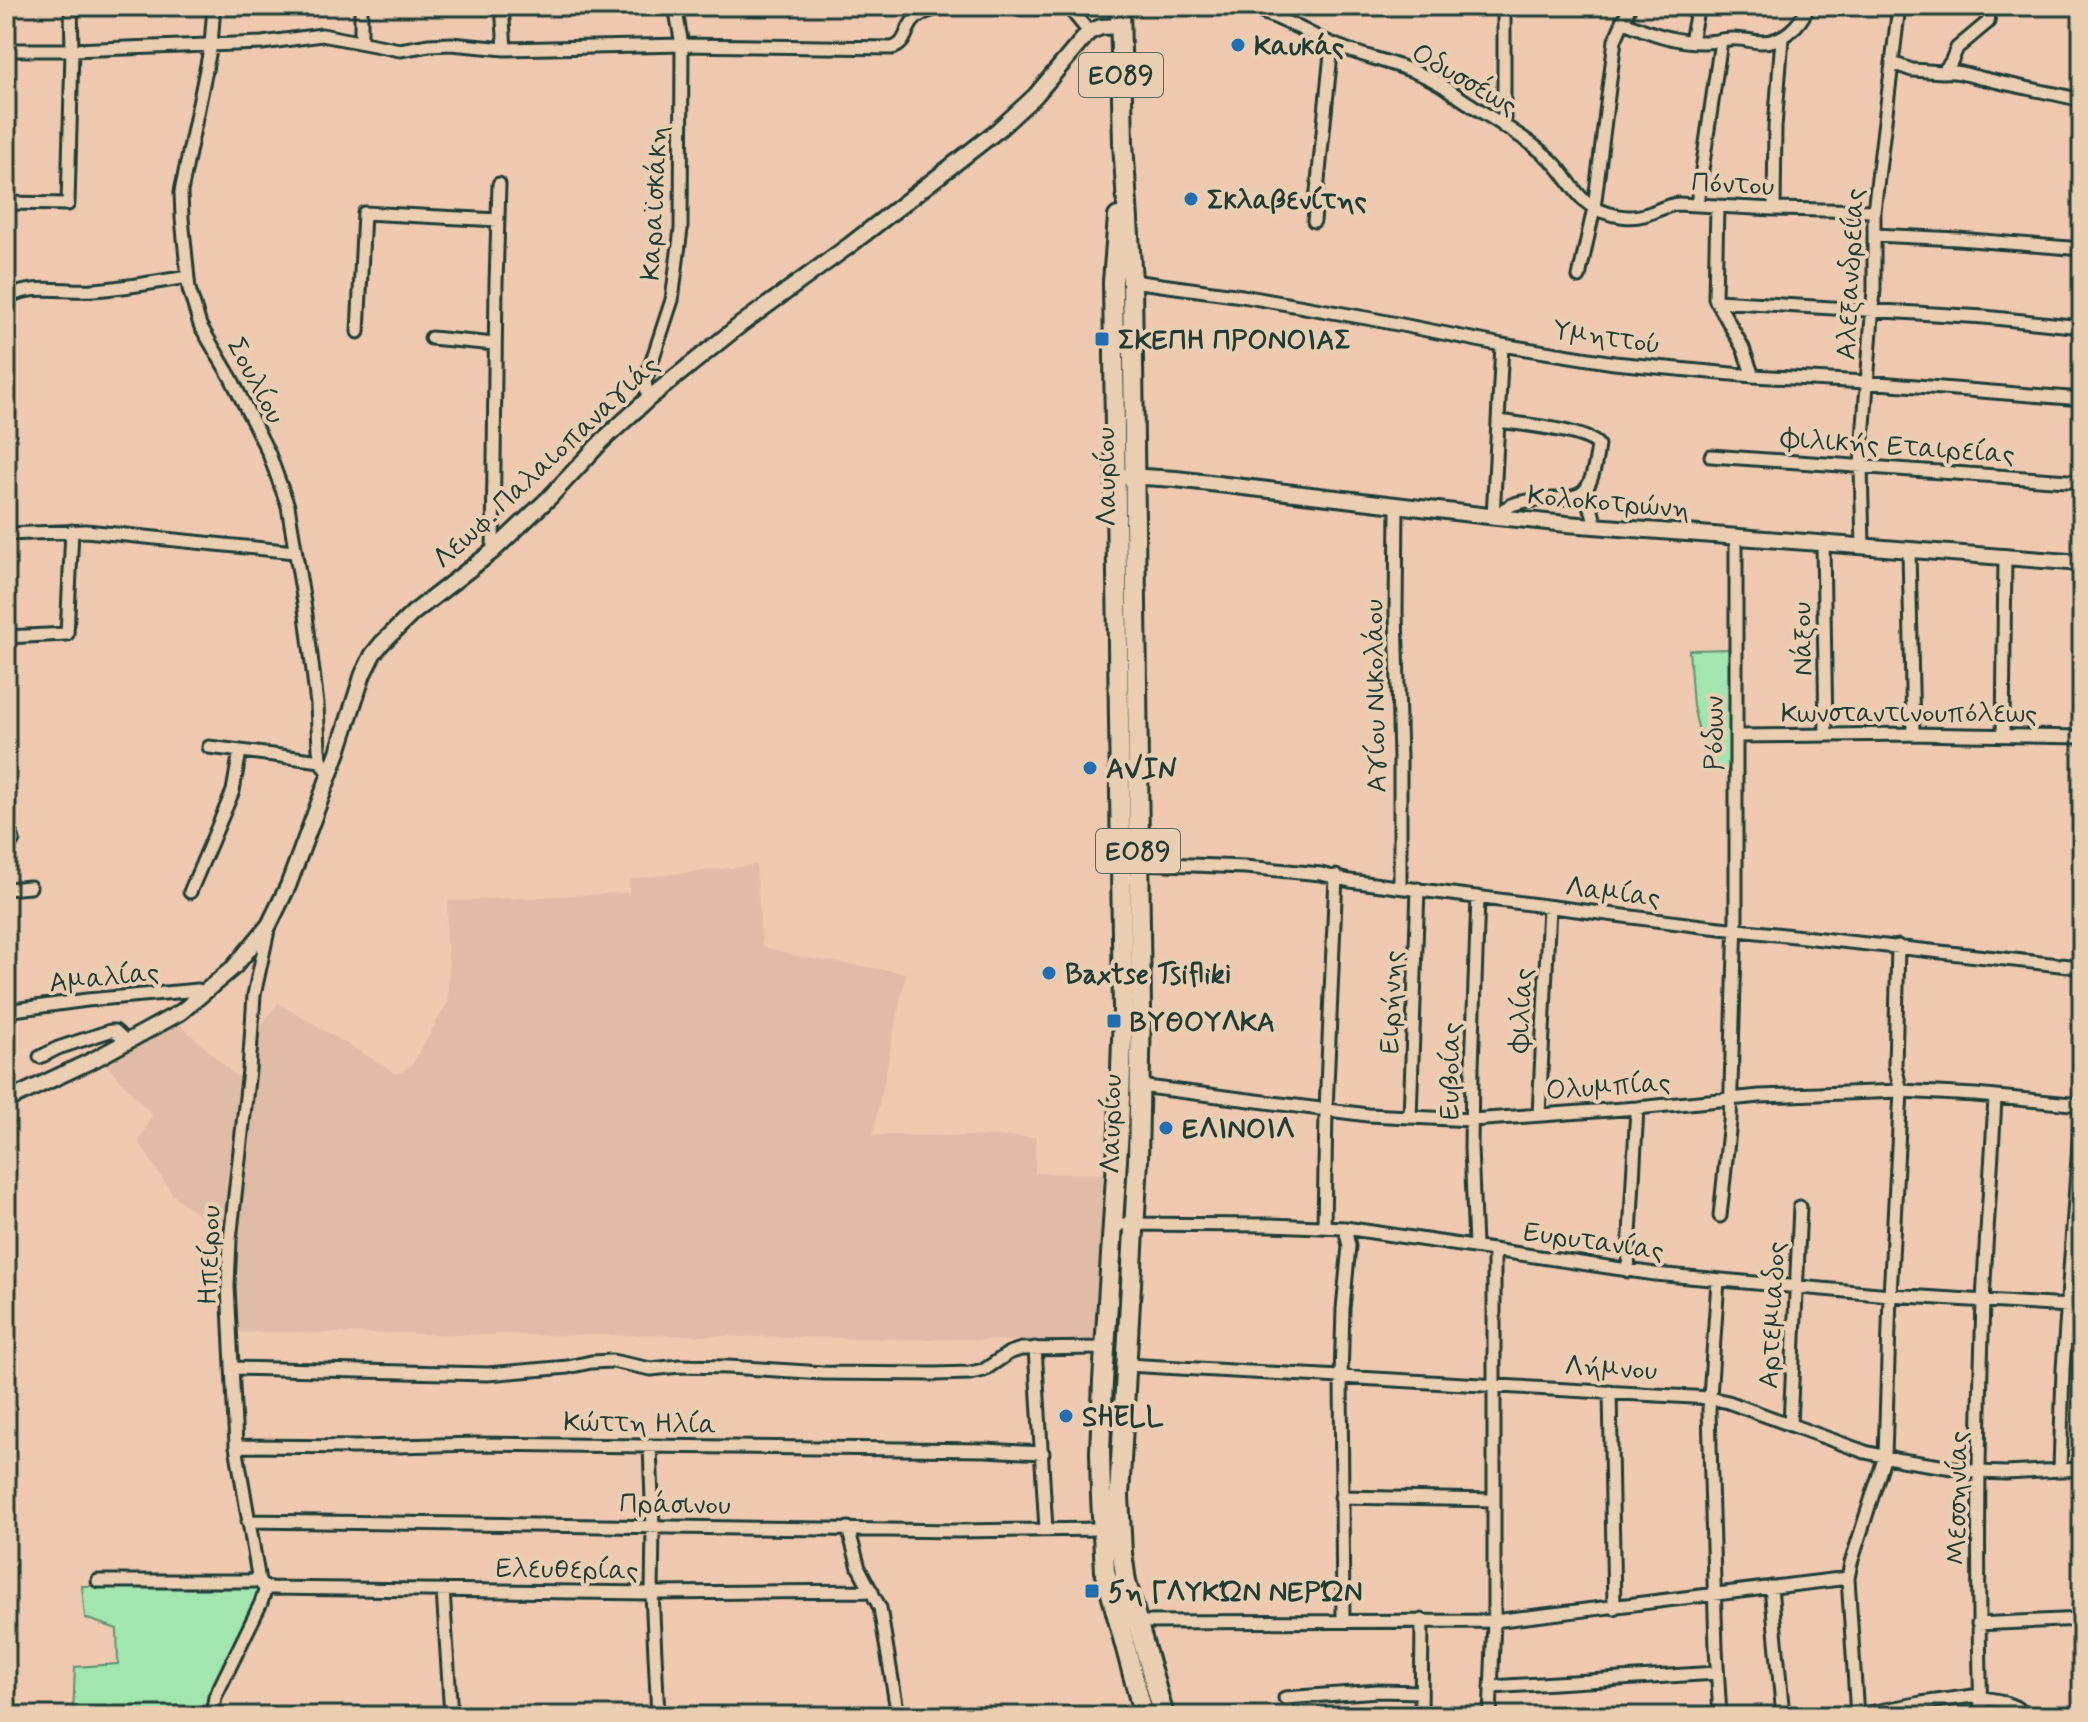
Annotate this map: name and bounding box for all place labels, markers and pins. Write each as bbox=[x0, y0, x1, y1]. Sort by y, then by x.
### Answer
place label: Καυκάς bbox=[1254, 29, 1344, 66]
marker: Καυκάς bbox=[1229, 36, 1247, 54]
place label: Σκλαβενίτης bbox=[1207, 183, 1367, 220]
marker: Σκλαβενίτης bbox=[1182, 190, 1200, 208]
place label: ΣΚΕΠΗ ΠΡΟΝΟΙΑΣ bbox=[1118, 323, 1351, 360]
marker: ΣΚΕΠΗ ΠΡΟΝΟΙΑΣ bbox=[1093, 330, 1111, 348]
place label: AVIN bbox=[1106, 752, 1177, 789]
marker: AVIN bbox=[1081, 759, 1099, 777]
place label: Baxtse Tsifliki bbox=[1065, 957, 1231, 994]
marker: Baxtse Tsifliki bbox=[1040, 964, 1058, 982]
place label: ΒΥΘΟΥΛΚΑ bbox=[1130, 1005, 1275, 1042]
marker: ΒΥΘΟΥΛΚΑ bbox=[1105, 1012, 1123, 1030]
place label: ΕΛΙΝΟΙΛ bbox=[1182, 1112, 1295, 1149]
marker: ΕΛΙΝΟΙΛ bbox=[1157, 1119, 1175, 1137]
place label: SHELL bbox=[1082, 1400, 1164, 1437]
marker: SHELL bbox=[1057, 1407, 1075, 1425]
place label: 5η ΓΛΥΚΏΝ ΝΕΡΏΝ bbox=[1108, 1575, 1363, 1612]
marker: 5η ΓΛΥΚΏΝ ΝΕΡΏΝ bbox=[1083, 1582, 1101, 1600]

